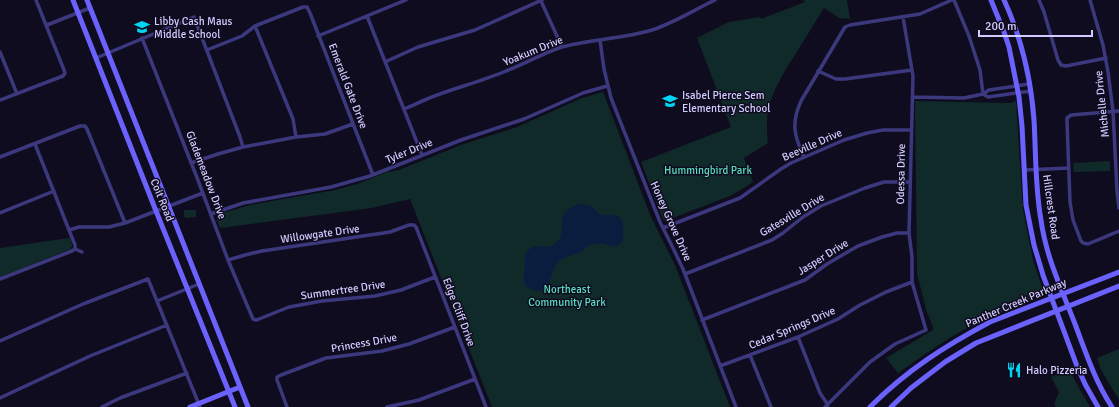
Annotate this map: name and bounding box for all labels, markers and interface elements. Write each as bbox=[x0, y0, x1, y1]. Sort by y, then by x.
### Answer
scale bar bbox=[979, 12, 1092, 38]
place label: Libby Cash Maus Middle School bbox=[154, 15, 233, 41]
school or university icon: Libby Cash Maus Middle School bbox=[133, 18, 151, 36]
text: 200 m bbox=[985, 19, 1017, 34]
street label: Yoakum Drive bbox=[501, 33, 565, 69]
street label: Emerald Gate Drive bbox=[326, 42, 370, 130]
street label: Michelle Drive bbox=[1092, 70, 1112, 138]
place label: Isabel Pierce Sem Elementary School bbox=[682, 89, 770, 115]
school or university icon: Isabel Pierce Sem Elementary School bbox=[661, 92, 679, 110]
street label: Beeville Drive bbox=[780, 126, 844, 164]
street label: Glademeadow Drive bbox=[183, 129, 229, 221]
street label: Tyler Drive bbox=[384, 136, 434, 166]
street label: Odessa Drive bbox=[894, 143, 908, 205]
park label: Hummingbird Park bbox=[664, 164, 752, 177]
street label: Hillcrest Road bbox=[1040, 174, 1062, 241]
street label: Coit Road bbox=[148, 177, 177, 223]
street label: Honey Grove Drive bbox=[648, 179, 694, 263]
street label: Gatesville Drive bbox=[757, 191, 827, 239]
street label: Willowgate Drive bbox=[280, 222, 360, 246]
street label: Jasper Drive bbox=[795, 236, 851, 278]
street label: Edge Cliff Drive bbox=[440, 276, 478, 348]
street label: Panther Creek Parkway bbox=[964, 276, 1069, 330]
street label: Summertree Drive bbox=[300, 278, 386, 302]
park label: Northeast Community Park bbox=[528, 283, 606, 309]
street label: Cedar Springs Drive bbox=[747, 304, 837, 352]
street label: Princess Drive bbox=[330, 331, 398, 355]
restaurant icon: Halo Pizzeria bbox=[1005, 361, 1023, 379]
place label: Halo Pizzeria bbox=[1026, 364, 1088, 377]

